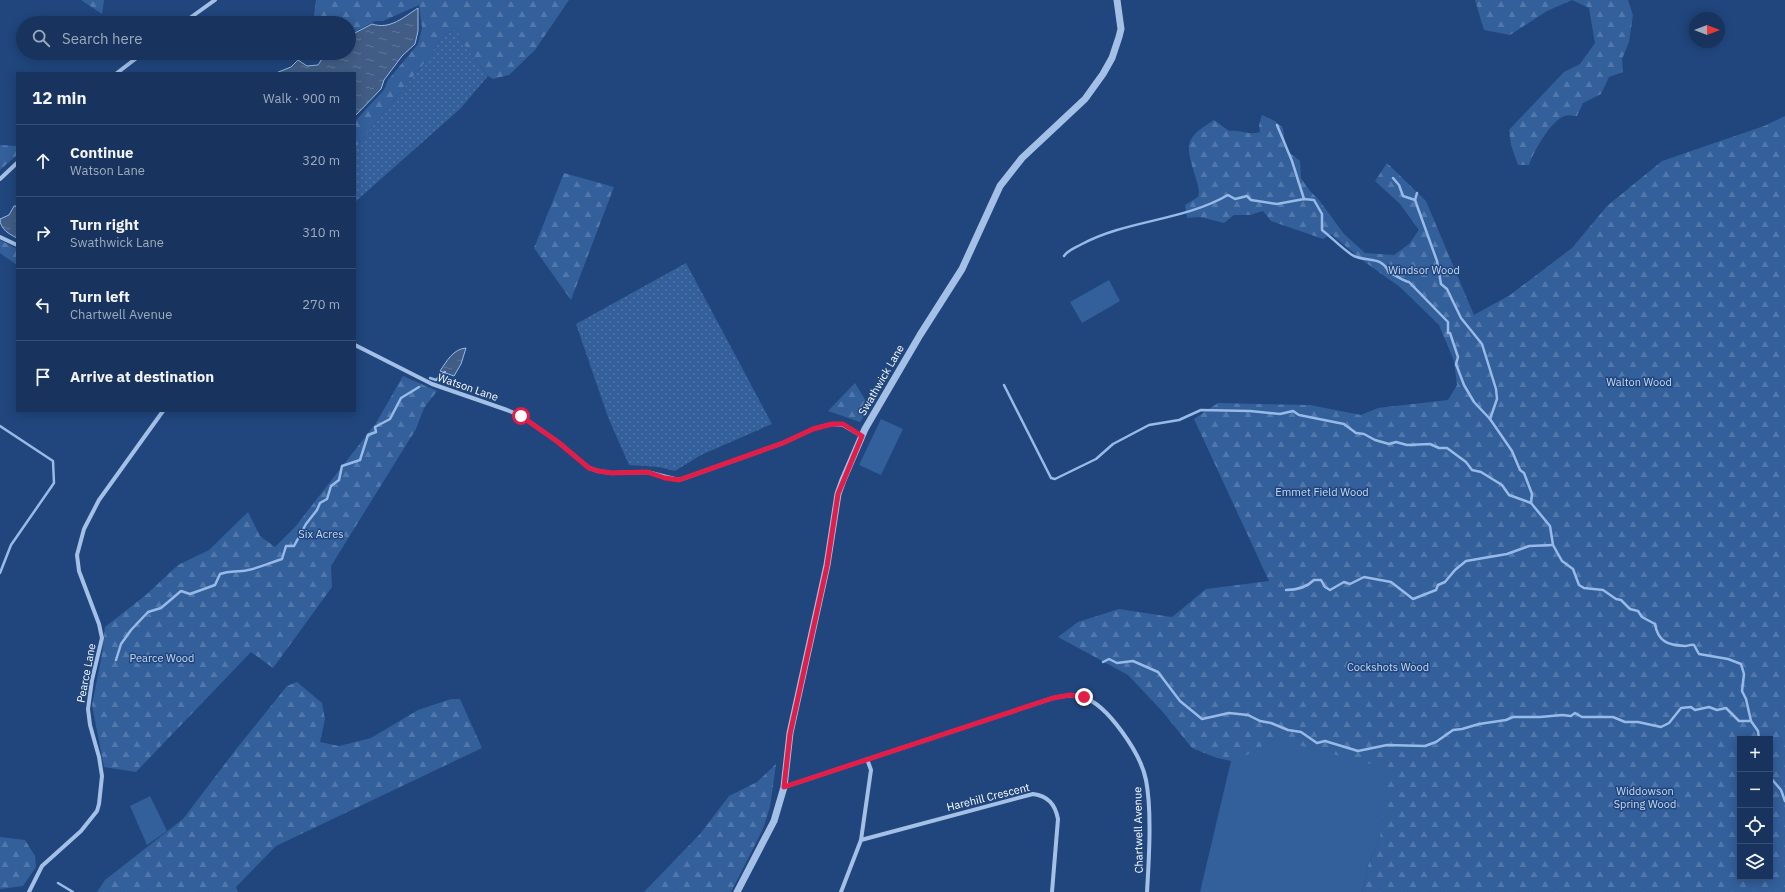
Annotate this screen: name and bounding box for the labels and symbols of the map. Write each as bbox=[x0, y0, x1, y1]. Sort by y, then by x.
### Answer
north arrow bbox=[1689, 12, 1725, 48]
park label: Windsor Wood bbox=[1388, 263, 1460, 277]
street label: Swathwick Lane bbox=[855, 342, 907, 418]
street label: Watson Lane bbox=[436, 370, 500, 404]
park label: Walton Wood bbox=[1606, 375, 1672, 389]
route start bbox=[512, 407, 530, 425]
park label: Emmet Field Wood bbox=[1275, 485, 1369, 499]
park label: Six Acres bbox=[298, 527, 344, 541]
street label: Pearce Lane bbox=[73, 642, 99, 704]
park label: Pearce Wood bbox=[130, 651, 194, 665]
park label: Cockshots Wood bbox=[1347, 660, 1429, 674]
route end bbox=[1075, 688, 1093, 706]
street label: Harehill Crescent bbox=[945, 780, 1031, 814]
park label: Widdowson Spring Wood bbox=[1614, 784, 1676, 811]
street label: Chartwell Avenue bbox=[1130, 787, 1146, 873]

